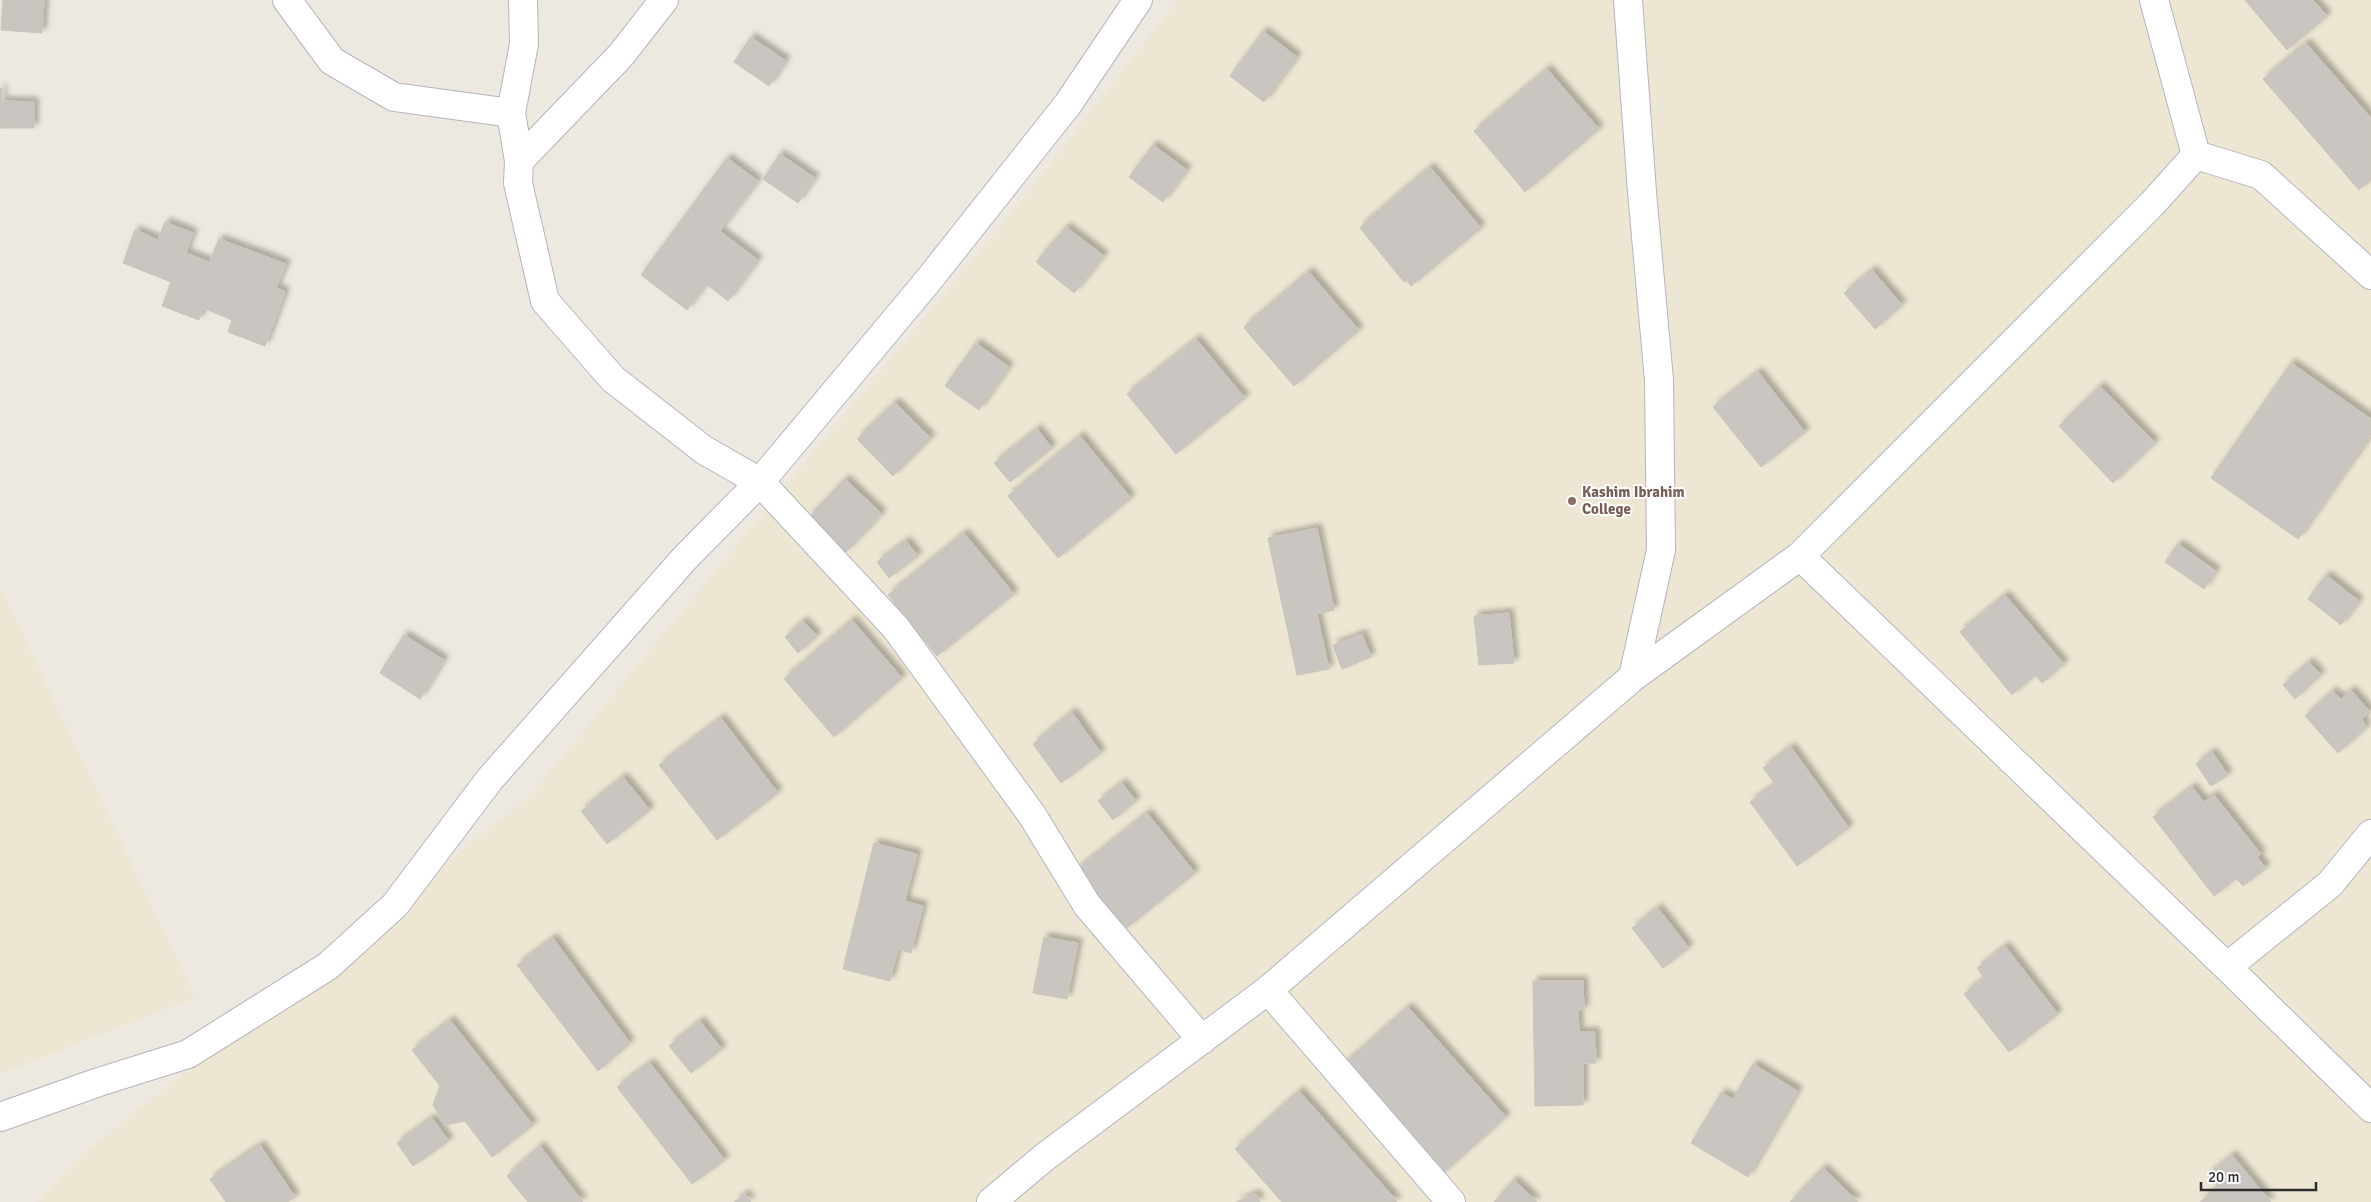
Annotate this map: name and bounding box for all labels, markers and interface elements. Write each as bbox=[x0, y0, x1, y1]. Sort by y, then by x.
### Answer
place label: Kashim Ibrahim College bbox=[1582, 483, 1685, 518]
marker: Kashim Ibrahim College bbox=[1566, 495, 1578, 507]
scale bar bbox=[2201, 1160, 2316, 1192]
text: 20 m bbox=[2208, 1168, 2239, 1186]

